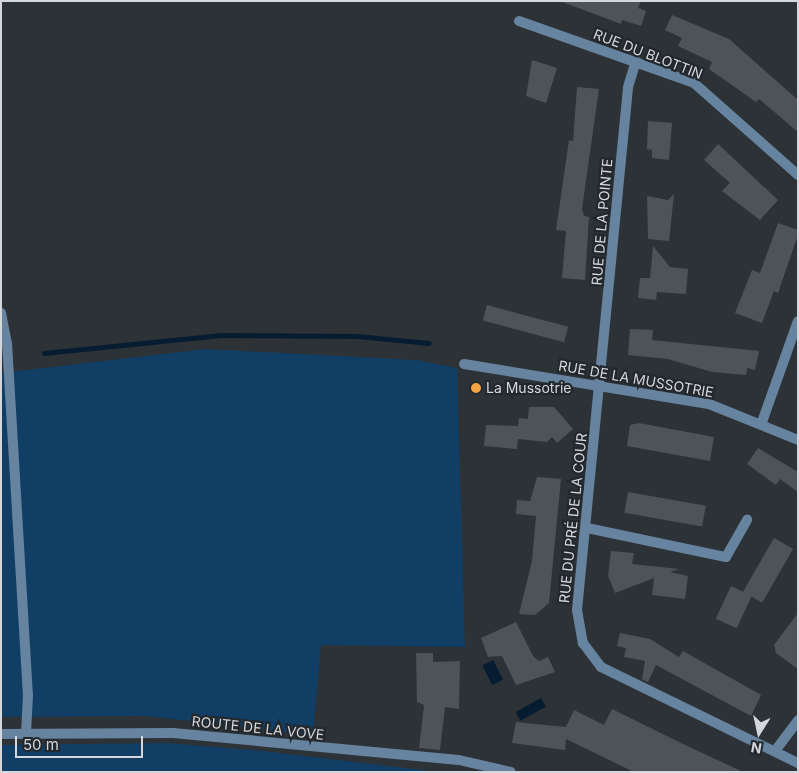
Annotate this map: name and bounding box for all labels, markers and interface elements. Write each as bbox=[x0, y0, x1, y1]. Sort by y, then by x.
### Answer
street label: RUE DU BLOTTIN bbox=[591, 25, 705, 83]
street label: RUE DE LA POINTE bbox=[588, 158, 616, 286]
street label: RUE DE LA MUSSOTRIE bbox=[557, 357, 715, 401]
place label: La Mussotrie bbox=[486, 380, 571, 396]
marker: La Mussotrie bbox=[470, 382, 482, 394]
street label: RUE DU PRÉ DE LA COUR bbox=[556, 432, 590, 604]
north arrow bbox=[734, 708, 784, 758]
street label: ROUTE DE LA VOVE bbox=[191, 713, 325, 743]
scale bar bbox=[18, 726, 145, 758]
text: 50 m bbox=[23, 735, 59, 754]
text: N bbox=[750, 739, 763, 758]

